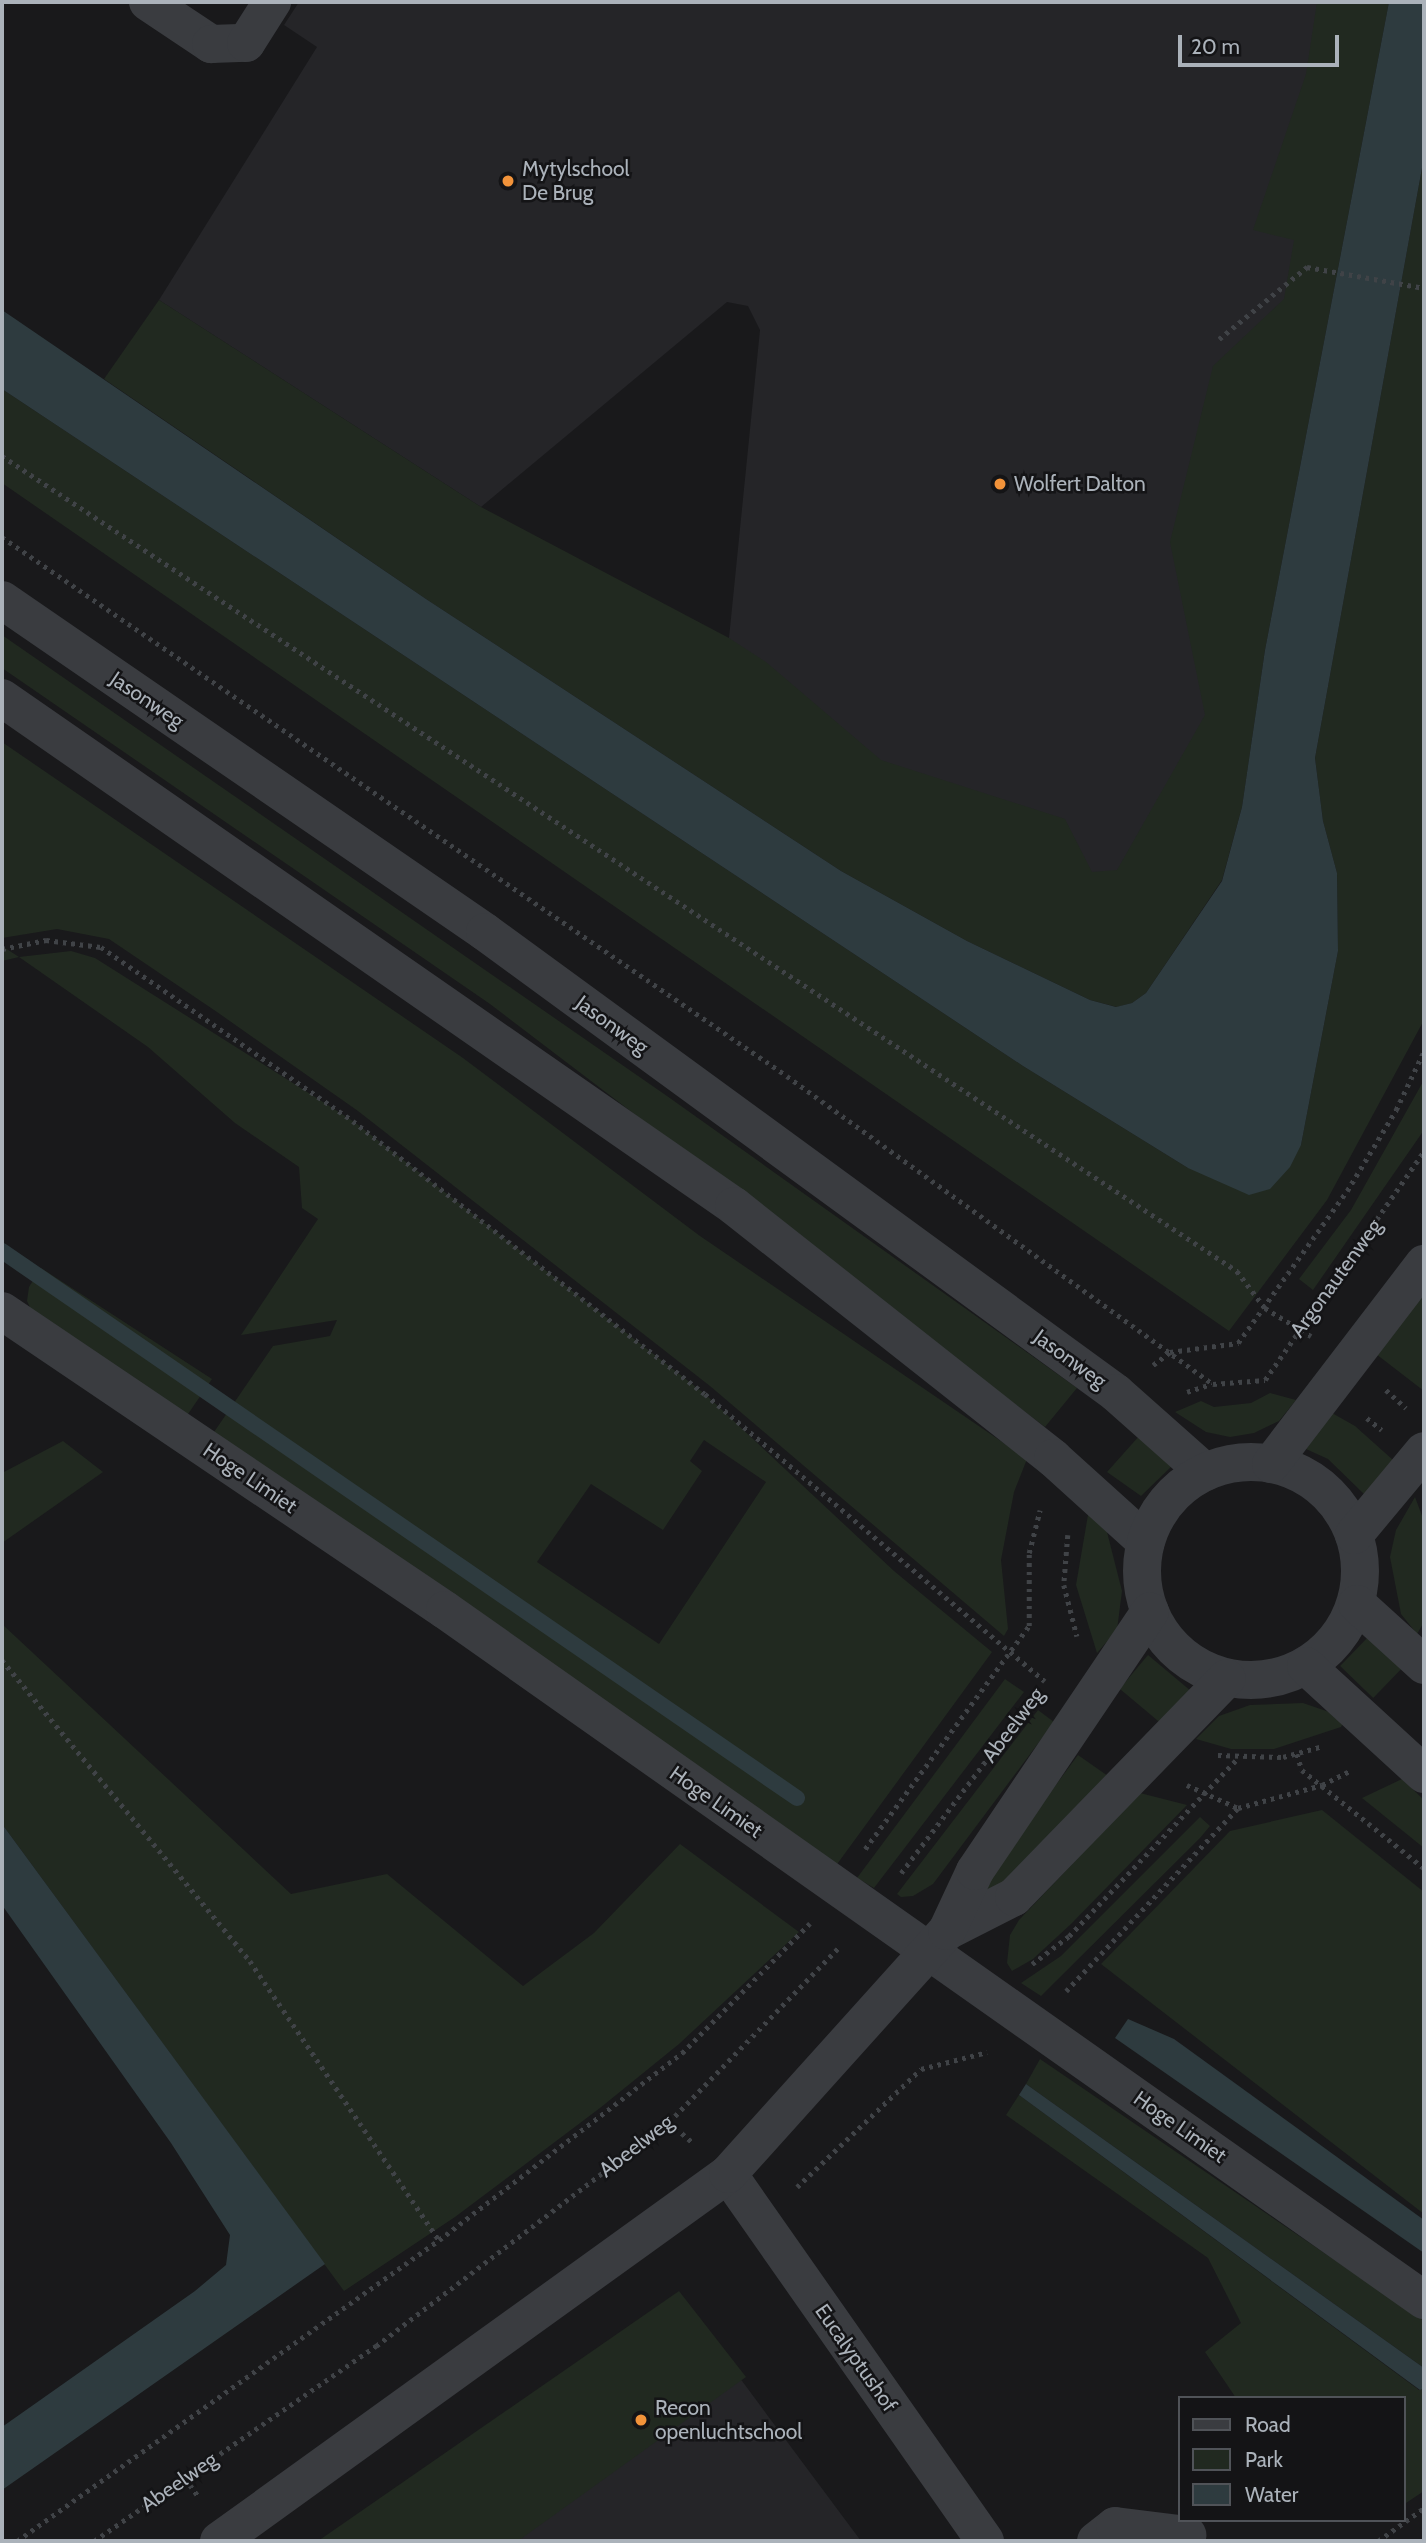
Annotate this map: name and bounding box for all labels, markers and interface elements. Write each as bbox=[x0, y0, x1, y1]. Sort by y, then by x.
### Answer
scale bar bbox=[1181, 21, 1342, 65]
text: 20 m bbox=[1191, 34, 1240, 59]
place label: Mytylschool De Brug bbox=[522, 156, 629, 206]
marker: Mytylschool De Brug bbox=[500, 173, 516, 189]
place label: Wolfert Dalton bbox=[1014, 471, 1146, 497]
marker: Wolfert Dalton bbox=[992, 476, 1008, 492]
street label: Jasonweg bbox=[105, 666, 189, 734]
street label: Jasonweg bbox=[571, 990, 653, 1060]
street label: Argonautenweg bbox=[1285, 1214, 1387, 1342]
street label: Jasonweg bbox=[1029, 1324, 1111, 1394]
street label: Hoge Limiet bbox=[198, 1437, 302, 1519]
street label: Abeelweg bbox=[977, 1683, 1049, 1767]
street label: Hoge Limiet bbox=[665, 1761, 767, 1843]
street label: Hoge Limiet bbox=[1129, 2086, 1231, 2168]
street label: Abeelweg bbox=[594, 2109, 678, 2183]
street label: Eucalyptushof bbox=[810, 2299, 902, 2417]
place label: Recon openluchtschool bbox=[655, 2395, 802, 2445]
legend bbox=[1178, 2396, 1405, 2522]
marker: Recon openluchtschool bbox=[633, 2412, 649, 2428]
text: Road bbox=[1245, 2412, 1291, 2437]
street label: Abeelweg bbox=[136, 2447, 222, 2517]
text: Park bbox=[1245, 2447, 1283, 2472]
text: Water bbox=[1245, 2482, 1298, 2507]

